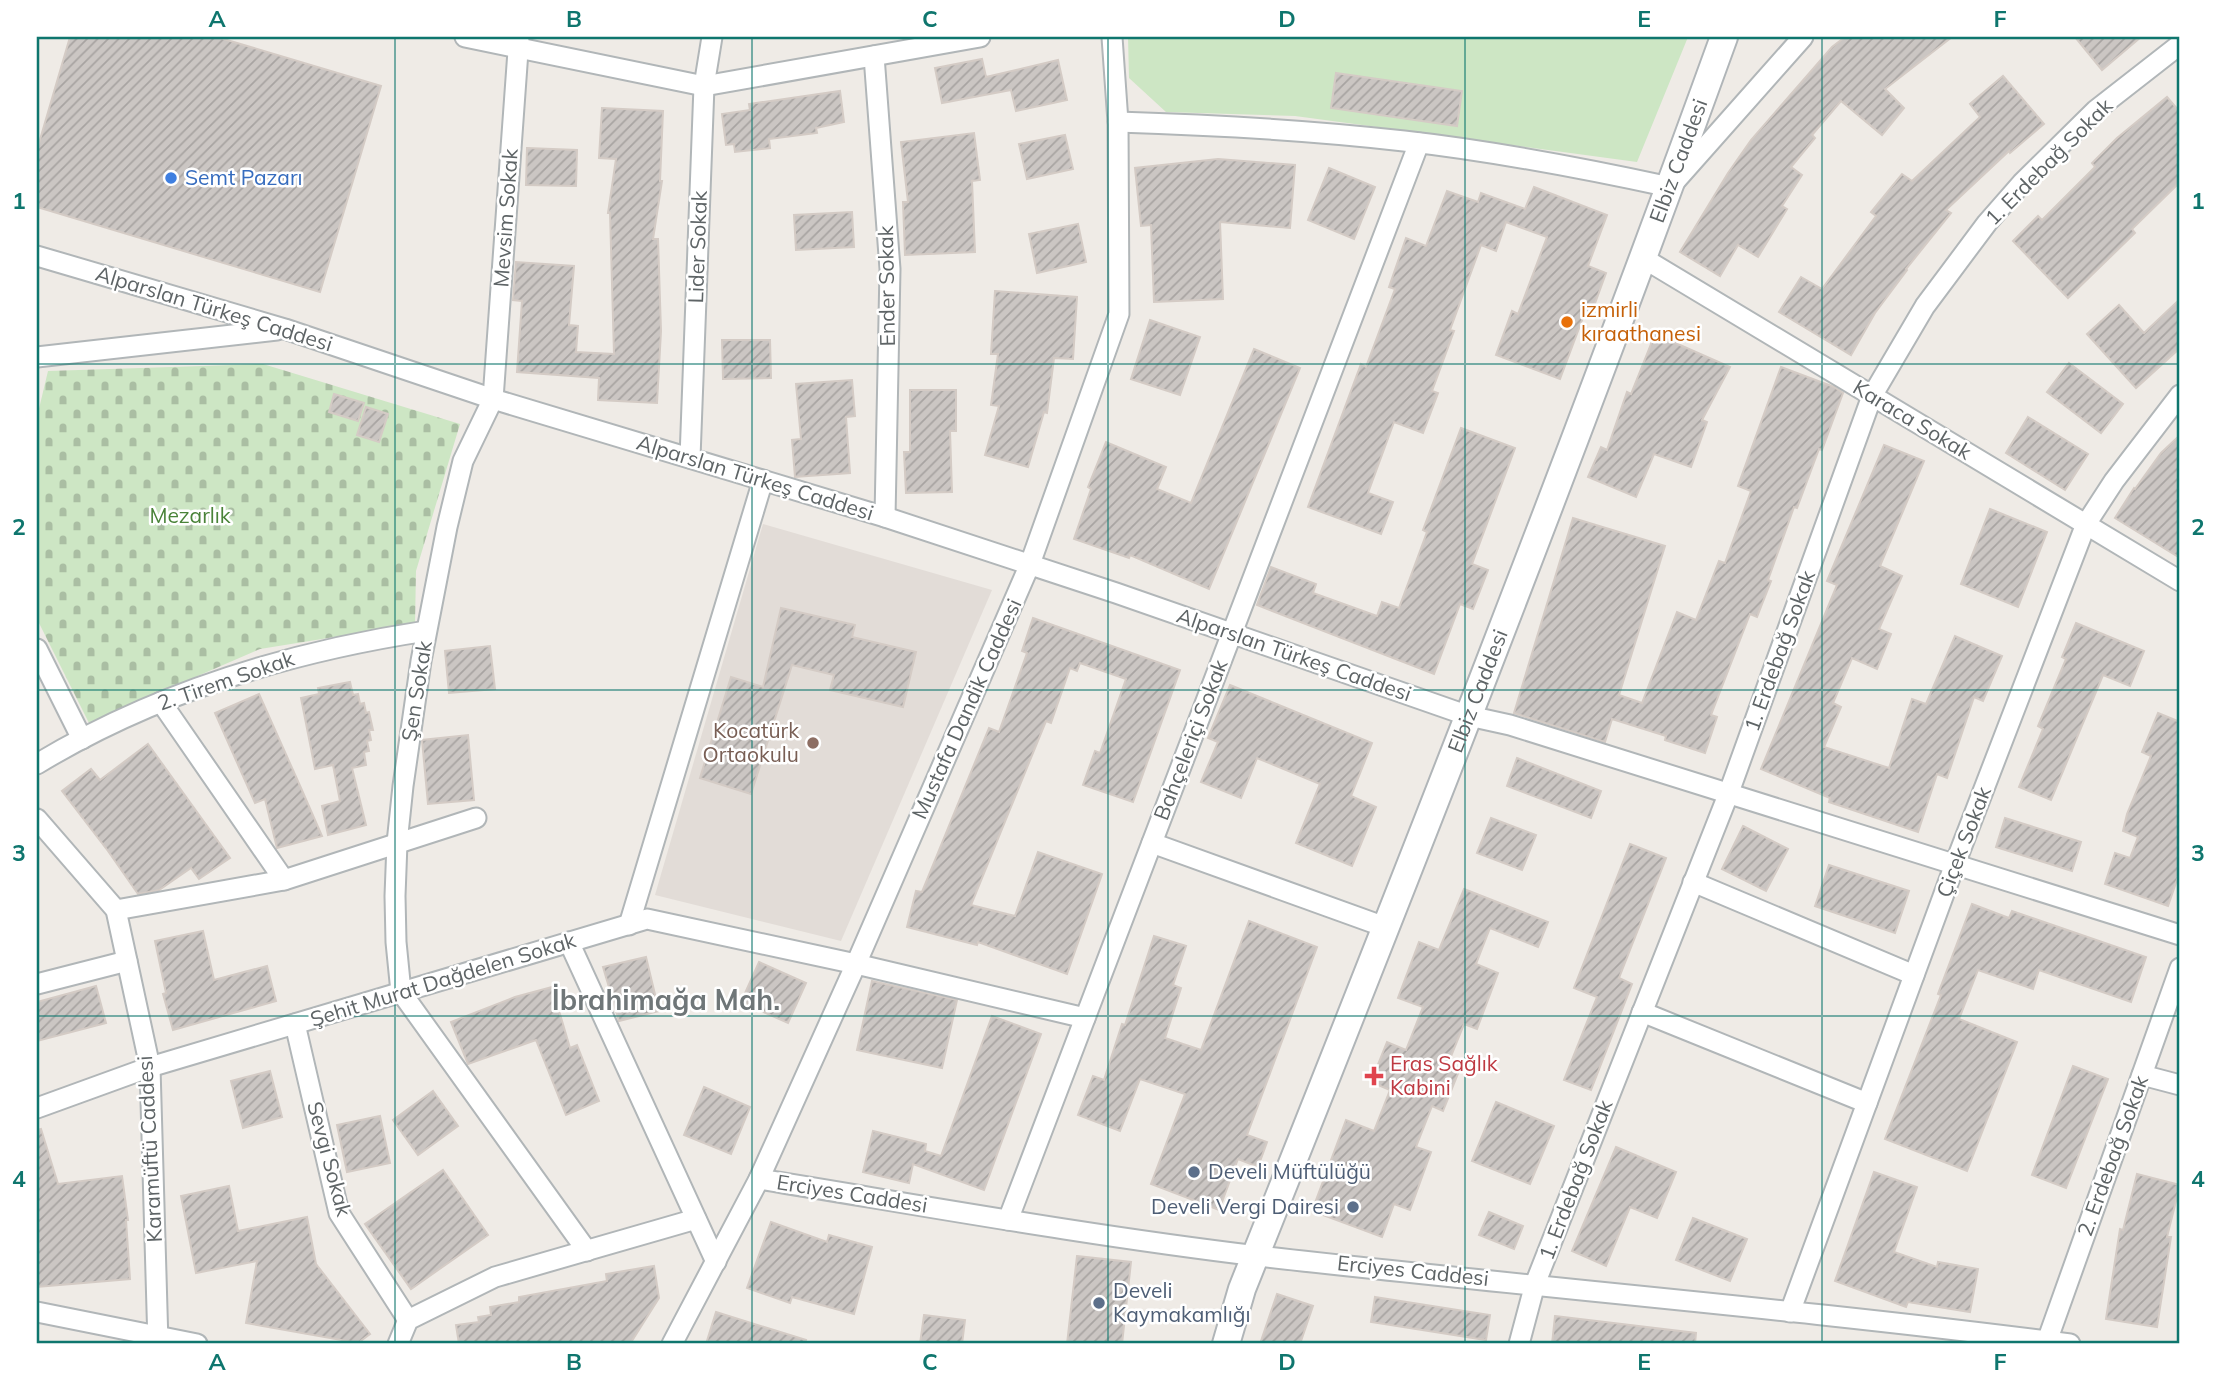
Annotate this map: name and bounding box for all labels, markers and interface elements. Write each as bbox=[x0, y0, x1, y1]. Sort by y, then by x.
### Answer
text: A bbox=[208, 4, 226, 33]
text: B bbox=[566, 4, 582, 33]
text: C bbox=[922, 4, 938, 33]
text: D bbox=[1278, 4, 1296, 33]
text: E bbox=[1637, 4, 1651, 33]
text: F bbox=[1993, 4, 2007, 33]
street label: 1. Erdebağ Sokak bbox=[1979, 92, 2117, 230]
street label: Elbiz Caddesi bbox=[1643, 95, 1712, 226]
street label: Mevsim Sokak bbox=[487, 148, 523, 288]
place label: Semt Pazarı bbox=[185, 164, 303, 190]
marker: Semt Pazarı bbox=[163, 170, 179, 186]
text: 1 bbox=[12, 186, 26, 215]
text: 1 bbox=[2191, 186, 2205, 215]
street label: Lider Sokak bbox=[682, 190, 712, 304]
street label: Ender Sokak bbox=[872, 225, 900, 347]
street label: Alparslan Türkeş Caddesi bbox=[93, 260, 336, 356]
place label: izmirli kıraathanesi bbox=[1581, 296, 1701, 346]
marker: izmirli kıraathanesi bbox=[1559, 314, 1575, 330]
street label: Karaca Sokak bbox=[1849, 374, 1977, 465]
street label: Alparslan Türkeş Caddesi bbox=[634, 429, 877, 525]
park label: Mezarlık bbox=[149, 502, 231, 528]
text: 2 bbox=[12, 512, 26, 541]
text: 2 bbox=[2191, 512, 2205, 541]
street label: 1. Erdebağ Sokak bbox=[1738, 567, 1820, 735]
street label: Mustafa Dandik Caddesi bbox=[906, 594, 1026, 823]
street label: Alparslan Türkeş Caddesi bbox=[1174, 602, 1415, 706]
street label: Elbiz Caddesi bbox=[1441, 625, 1513, 756]
street label: Şen Sokak bbox=[395, 639, 437, 743]
street label: 2. Tirem Sokak bbox=[154, 644, 297, 716]
street label: Bahçeleriçi Sokak bbox=[1147, 656, 1233, 824]
place label: Kocatürk Ortaokulu bbox=[703, 717, 799, 767]
marker: Kocatürk Ortaokulu bbox=[805, 735, 821, 751]
street label: Çiçek Sokak bbox=[1930, 782, 1996, 901]
text: 3 bbox=[12, 838, 26, 867]
text: 3 bbox=[2191, 838, 2205, 867]
street label: Şehit Murat Dağdelen Sokak bbox=[307, 926, 579, 1032]
district label: İbrahimağa Mah. bbox=[552, 982, 780, 1017]
place label: Eras Sağlık Kabini bbox=[1390, 1050, 1498, 1100]
street label: Karamüftü Caddesi bbox=[131, 1055, 167, 1243]
marker: Eras Sağlık Kabini bbox=[1364, 1066, 1384, 1086]
street label: 2. Erdebağ Sokak bbox=[2071, 1072, 2153, 1240]
street label: 1. Erdebağ Sokak bbox=[1533, 1096, 1618, 1263]
street label: Sevgi Sokak bbox=[302, 1099, 358, 1219]
place label: Develi Müftülüğü bbox=[1208, 1158, 1371, 1184]
text: 4 bbox=[12, 1164, 26, 1193]
marker: Develi Müftülüğü bbox=[1186, 1164, 1202, 1180]
text: 4 bbox=[2191, 1164, 2205, 1193]
street label: Erciyes Caddesi bbox=[775, 1168, 929, 1218]
place label: Develi Vergi Dairesi bbox=[1151, 1193, 1339, 1219]
marker: Develi Vergi Dairesi bbox=[1345, 1199, 1361, 1215]
street label: Erciyes Caddesi bbox=[1336, 1249, 1490, 1291]
place label: Develi Kaymakamlığı bbox=[1113, 1277, 1250, 1327]
marker: Develi Kaymakamlığı bbox=[1091, 1295, 1107, 1311]
text: A bbox=[208, 1347, 226, 1376]
text: B bbox=[566, 1347, 582, 1376]
text: C bbox=[922, 1347, 938, 1376]
text: D bbox=[1278, 1347, 1296, 1376]
text: E bbox=[1637, 1347, 1651, 1376]
text: F bbox=[1993, 1347, 2007, 1376]

